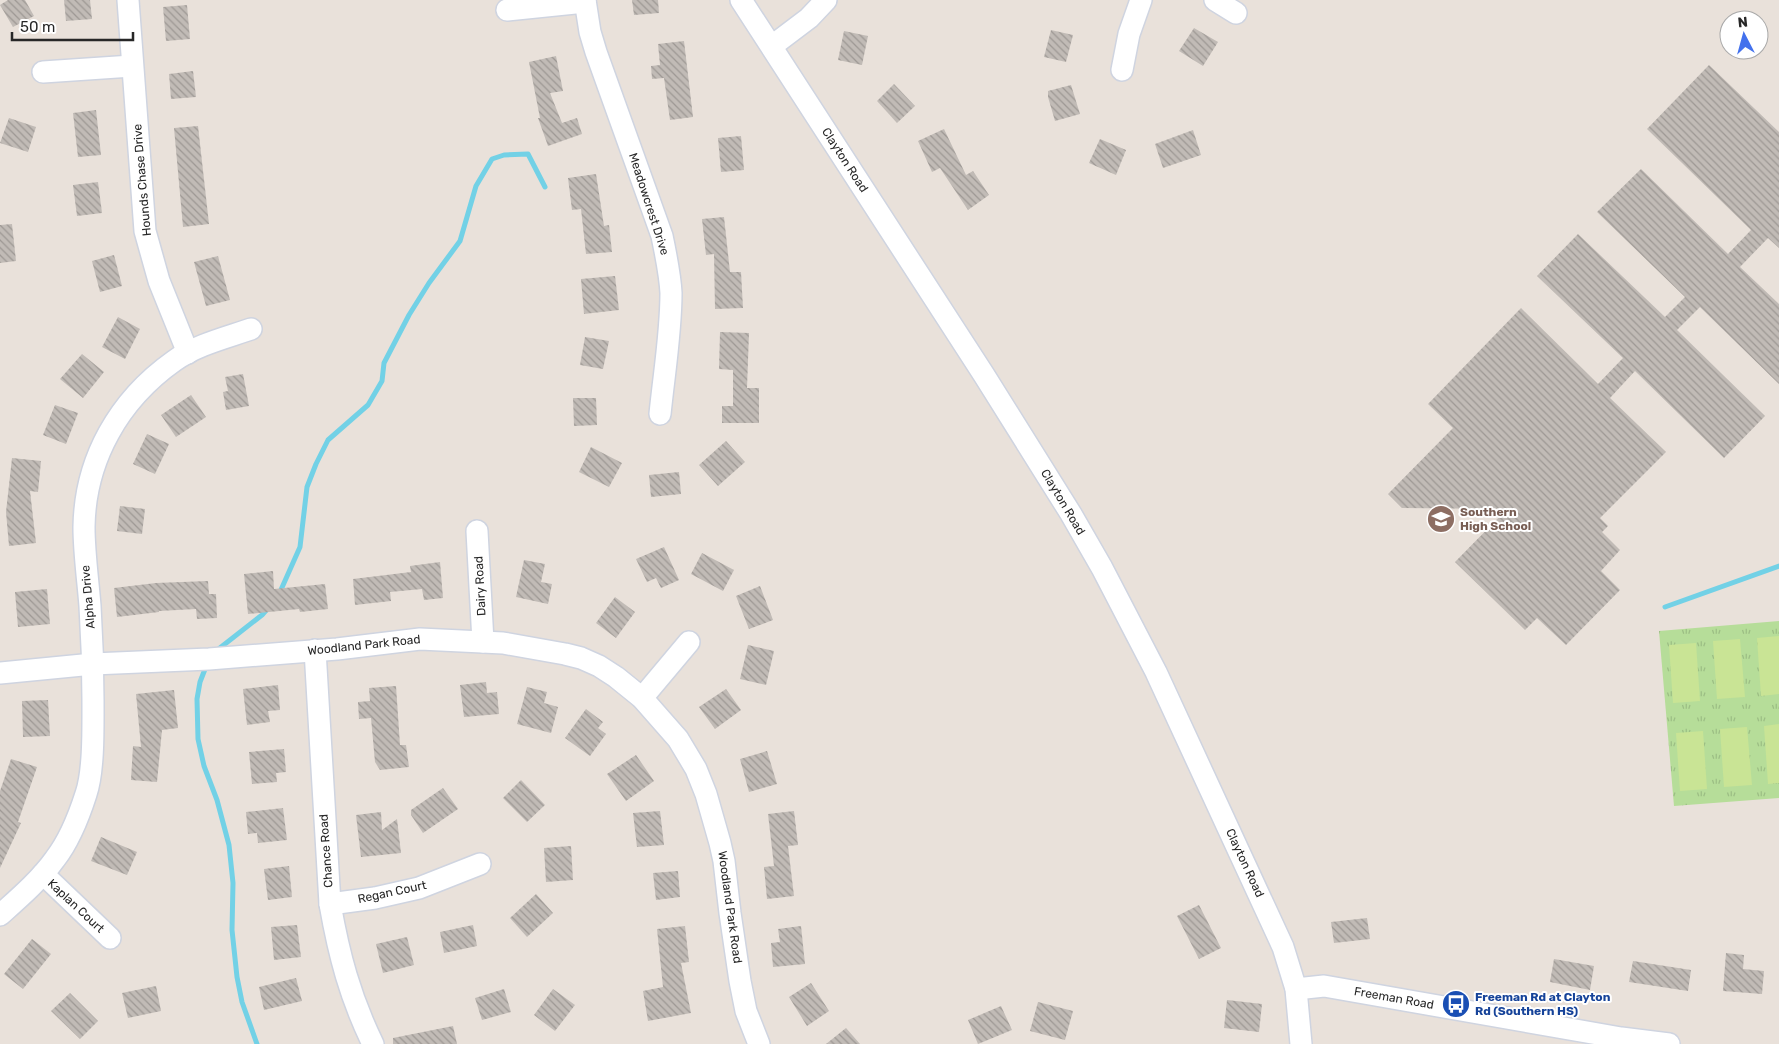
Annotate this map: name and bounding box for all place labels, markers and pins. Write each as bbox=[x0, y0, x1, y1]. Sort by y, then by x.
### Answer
school or university icon: Southern High School bbox=[1426, 504, 1456, 534]
place label: Southern High School bbox=[1460, 505, 1531, 533]
bus stop icon: Freeman Rd at Clayton Rd (Southern HS) bbox=[1441, 989, 1471, 1019]
place label: Freeman Rd at Clayton Rd (Southern HS) bbox=[1475, 990, 1611, 1018]

